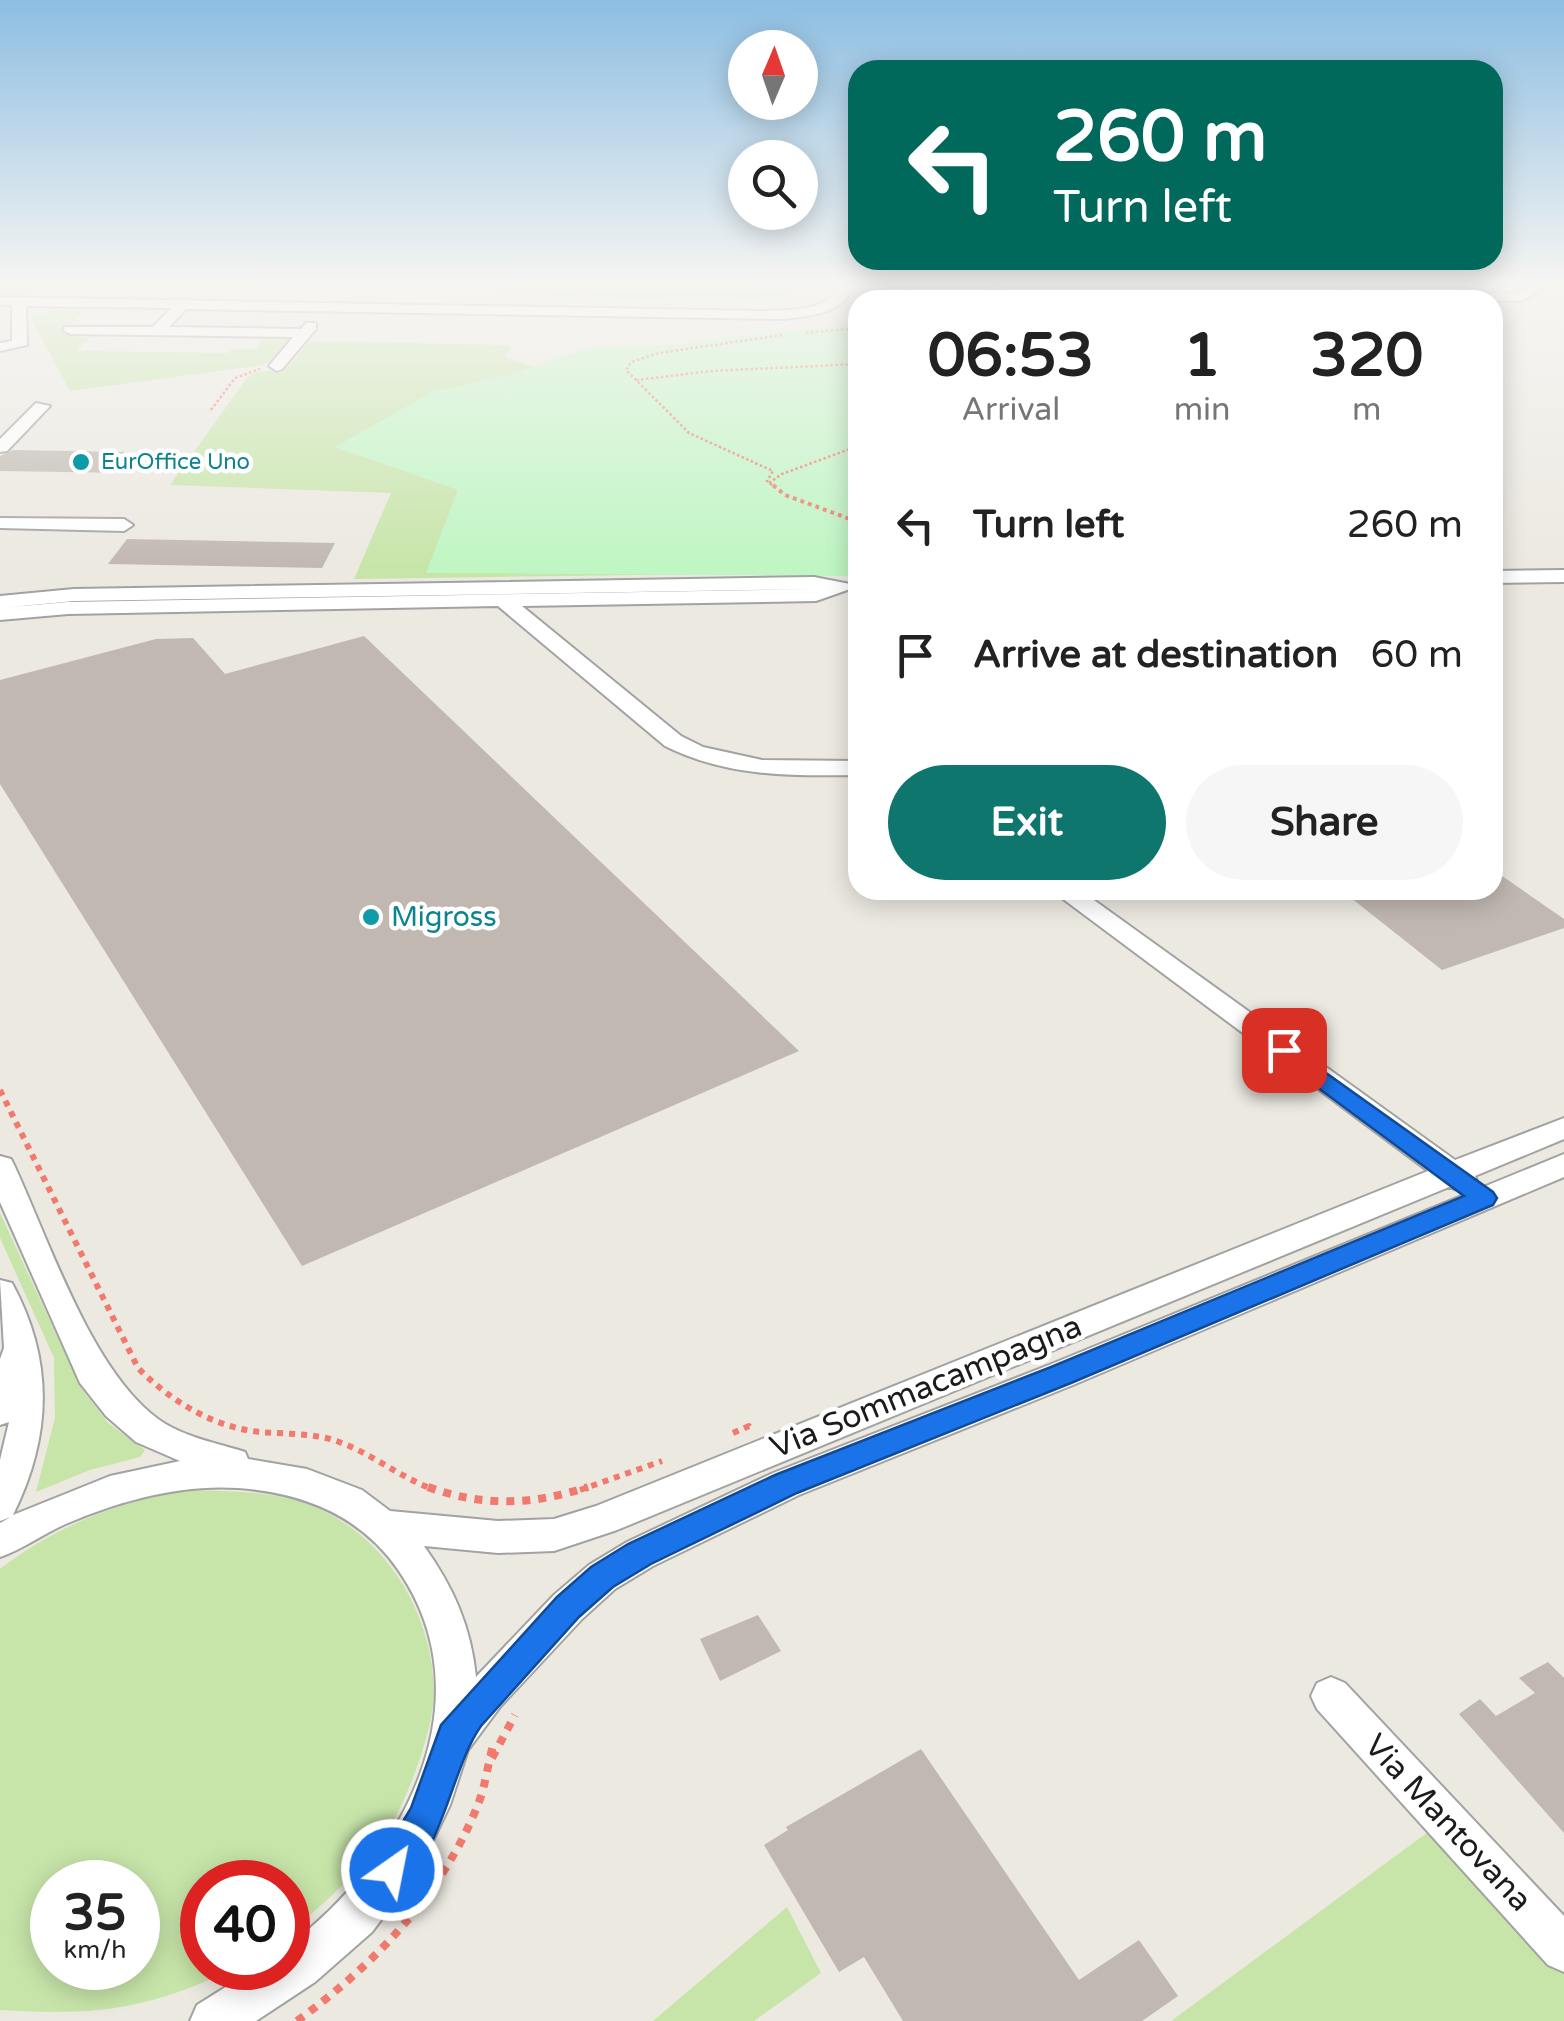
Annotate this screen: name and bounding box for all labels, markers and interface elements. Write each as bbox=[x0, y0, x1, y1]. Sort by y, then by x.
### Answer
north arrow bbox=[728, 30, 818, 120]
map controls bbox=[728, 30, 818, 230]
text: 260 m bbox=[1053, 96, 1267, 180]
icon: left bbox=[888, 100, 1018, 230]
button: search bbox=[728, 140, 818, 230]
text: Turn left bbox=[1053, 181, 1232, 235]
text: 06:53 bbox=[928, 320, 1094, 392]
text: 1 bbox=[1183, 320, 1221, 392]
text: 320 bbox=[1310, 320, 1423, 392]
text: Arrival bbox=[961, 391, 1060, 429]
text: min bbox=[1174, 391, 1231, 429]
text: m bbox=[1352, 391, 1381, 429]
place label: EurOffice Uno bbox=[101, 449, 250, 475]
marker: EurOffice Uno bbox=[70, 451, 92, 473]
icon: left bbox=[888, 498, 943, 553]
text: Turn left bbox=[973, 502, 1124, 548]
text: 260 m bbox=[1347, 502, 1463, 548]
icon: arrive bbox=[888, 628, 943, 683]
text: Arrive at destination bbox=[973, 632, 1338, 678]
text: 60 m bbox=[1371, 632, 1463, 678]
button: Exit bbox=[888, 765, 1166, 880]
button: Share bbox=[1186, 765, 1463, 880]
place label: Migross bbox=[391, 900, 497, 934]
marker: Migross bbox=[360, 906, 382, 928]
pin bbox=[1242, 1008, 1327, 1093]
icon: arrive bbox=[1257, 1023, 1312, 1078]
street label: Via Sommacampagna bbox=[765, 1307, 1087, 1467]
street label: Via Mantovana bbox=[1356, 1727, 1540, 1919]
position arrow bbox=[340, 1818, 444, 1922]
speed limit sign: 40 bbox=[180, 1860, 310, 1990]
text: 35 bbox=[64, 1883, 126, 1943]
text: km/h bbox=[64, 1935, 126, 1965]

